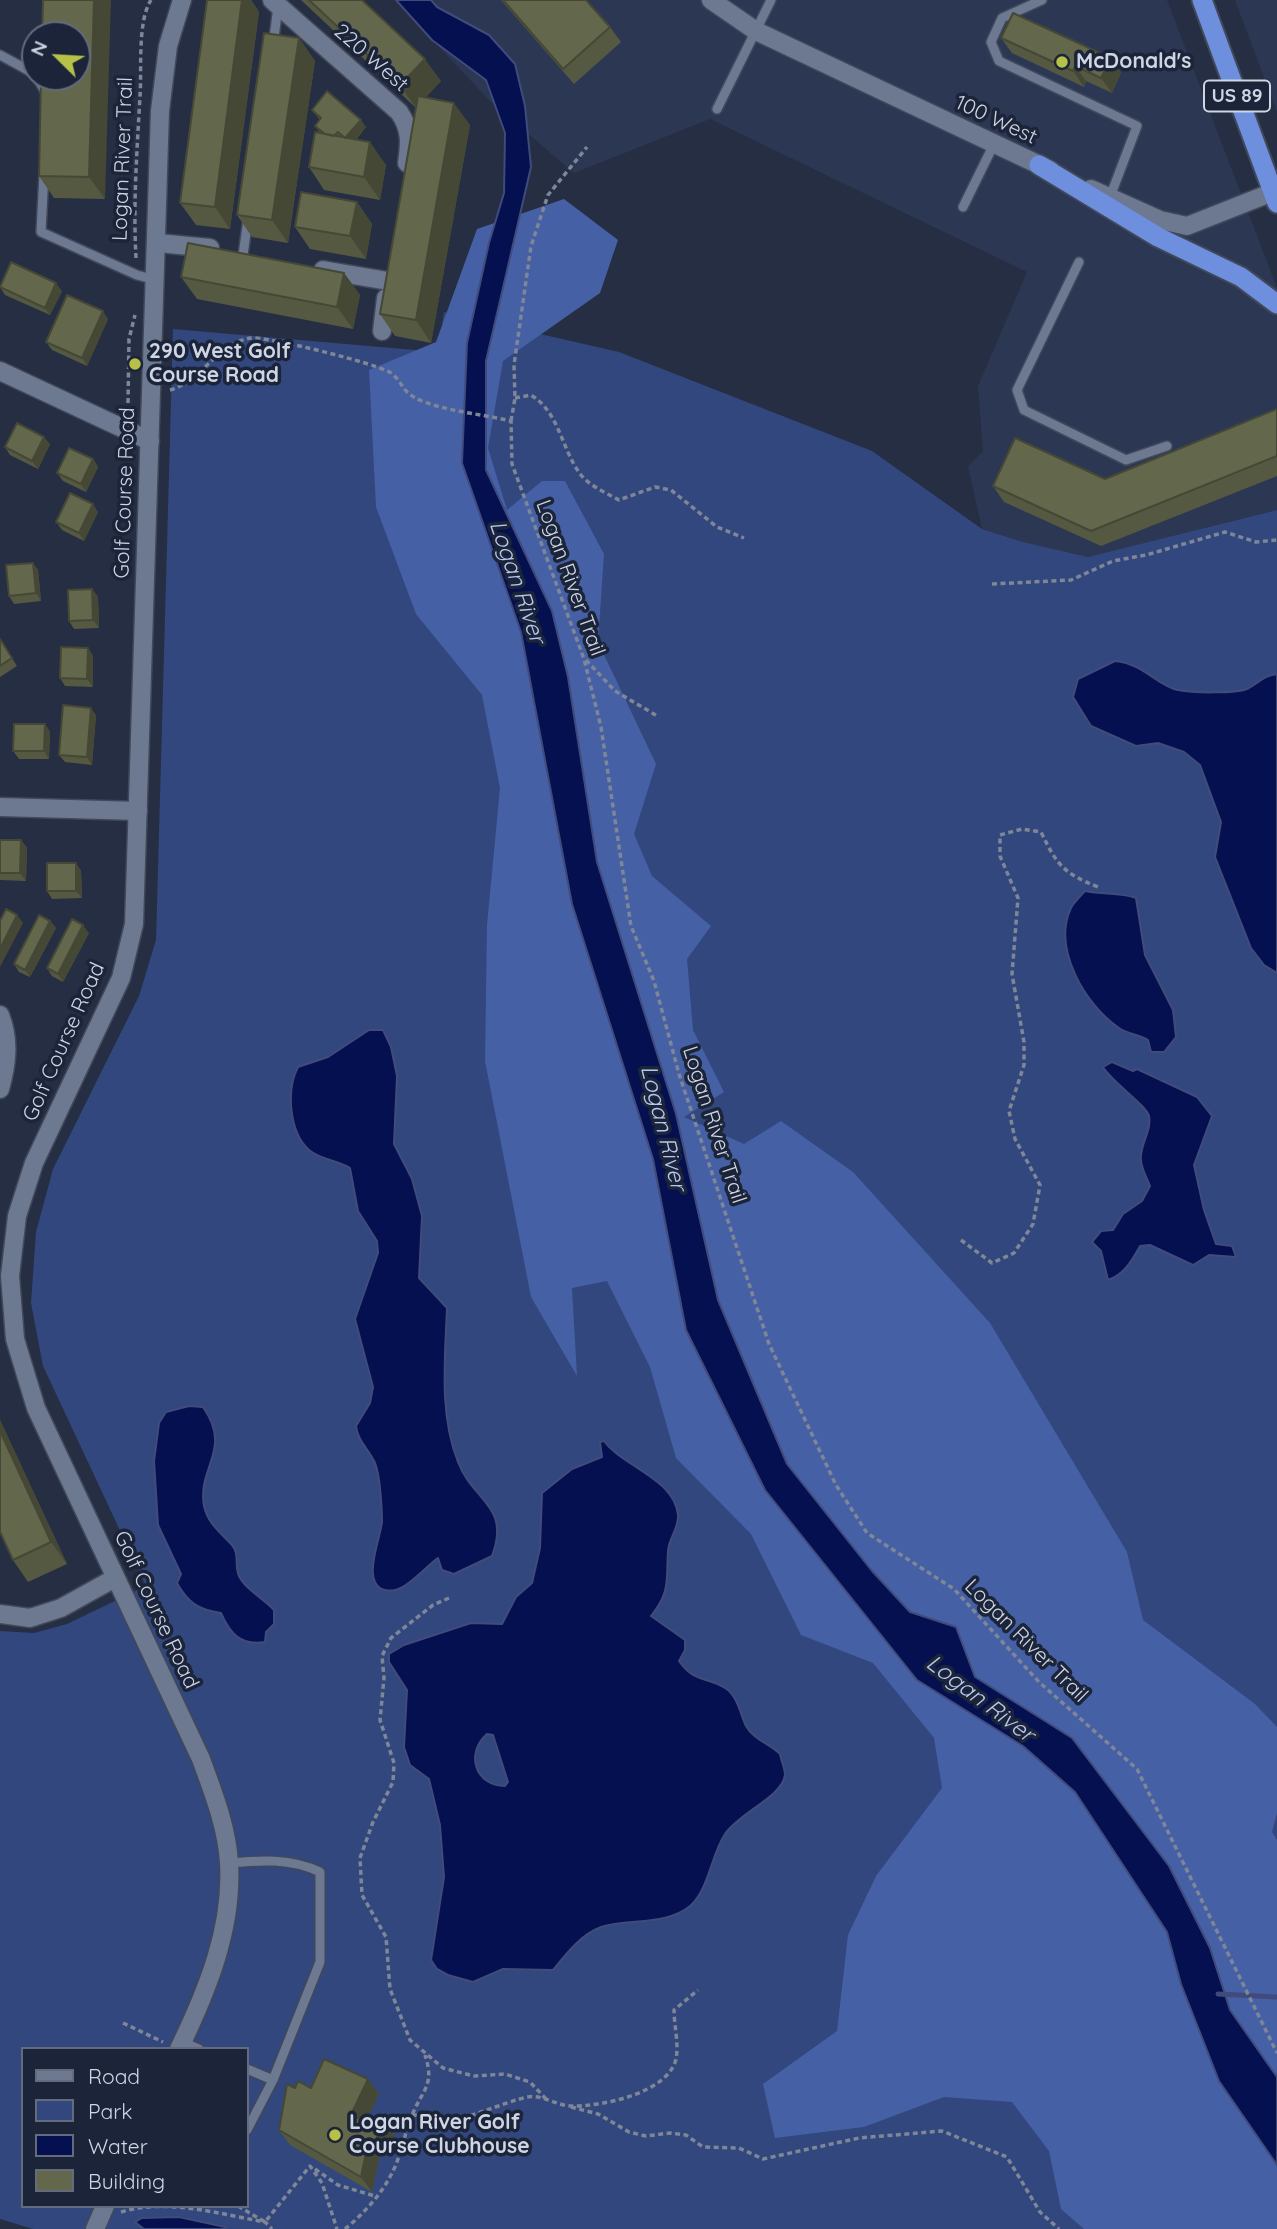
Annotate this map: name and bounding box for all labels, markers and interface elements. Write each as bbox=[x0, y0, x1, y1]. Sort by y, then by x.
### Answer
street label: 220 West bbox=[329, 19, 413, 97]
north arrow bbox=[21, 21, 91, 91]
text: N bbox=[25, 37, 52, 60]
place label: McDonald's bbox=[1076, 49, 1191, 75]
marker: McDonald's bbox=[1054, 54, 1070, 70]
street label: Logan River Trail bbox=[108, 77, 138, 241]
road number: US 89 bbox=[1204, 80, 1270, 111]
street label: 100 West bbox=[951, 90, 1041, 150]
place label: 290 West Golf Course Road bbox=[149, 339, 291, 389]
marker: 290 West Golf Course Road bbox=[127, 356, 143, 372]
street label: Golf Course Road bbox=[109, 407, 141, 579]
street label: Logan River Trail bbox=[530, 497, 610, 659]
water label: Logan River bbox=[483, 517, 551, 647]
street label: Golf Course Road bbox=[18, 959, 110, 1125]
street label: Logan River Trail bbox=[677, 1043, 751, 1207]
water label: Logan River bbox=[634, 1063, 692, 1193]
street label: Golf Course Road bbox=[108, 1527, 204, 1693]
street label: Logan River Trail bbox=[959, 1574, 1093, 1708]
water label: Logan River bbox=[921, 1649, 1039, 1749]
legend bbox=[21, 2047, 248, 2208]
text: Road bbox=[88, 2063, 140, 2089]
text: Park bbox=[88, 2098, 132, 2124]
place label: Logan River Golf Course Clubhouse bbox=[349, 2110, 530, 2160]
marker: Logan River Golf Course Clubhouse bbox=[327, 2127, 343, 2143]
text: Water bbox=[88, 2133, 148, 2159]
text: Building bbox=[88, 2168, 165, 2194]

